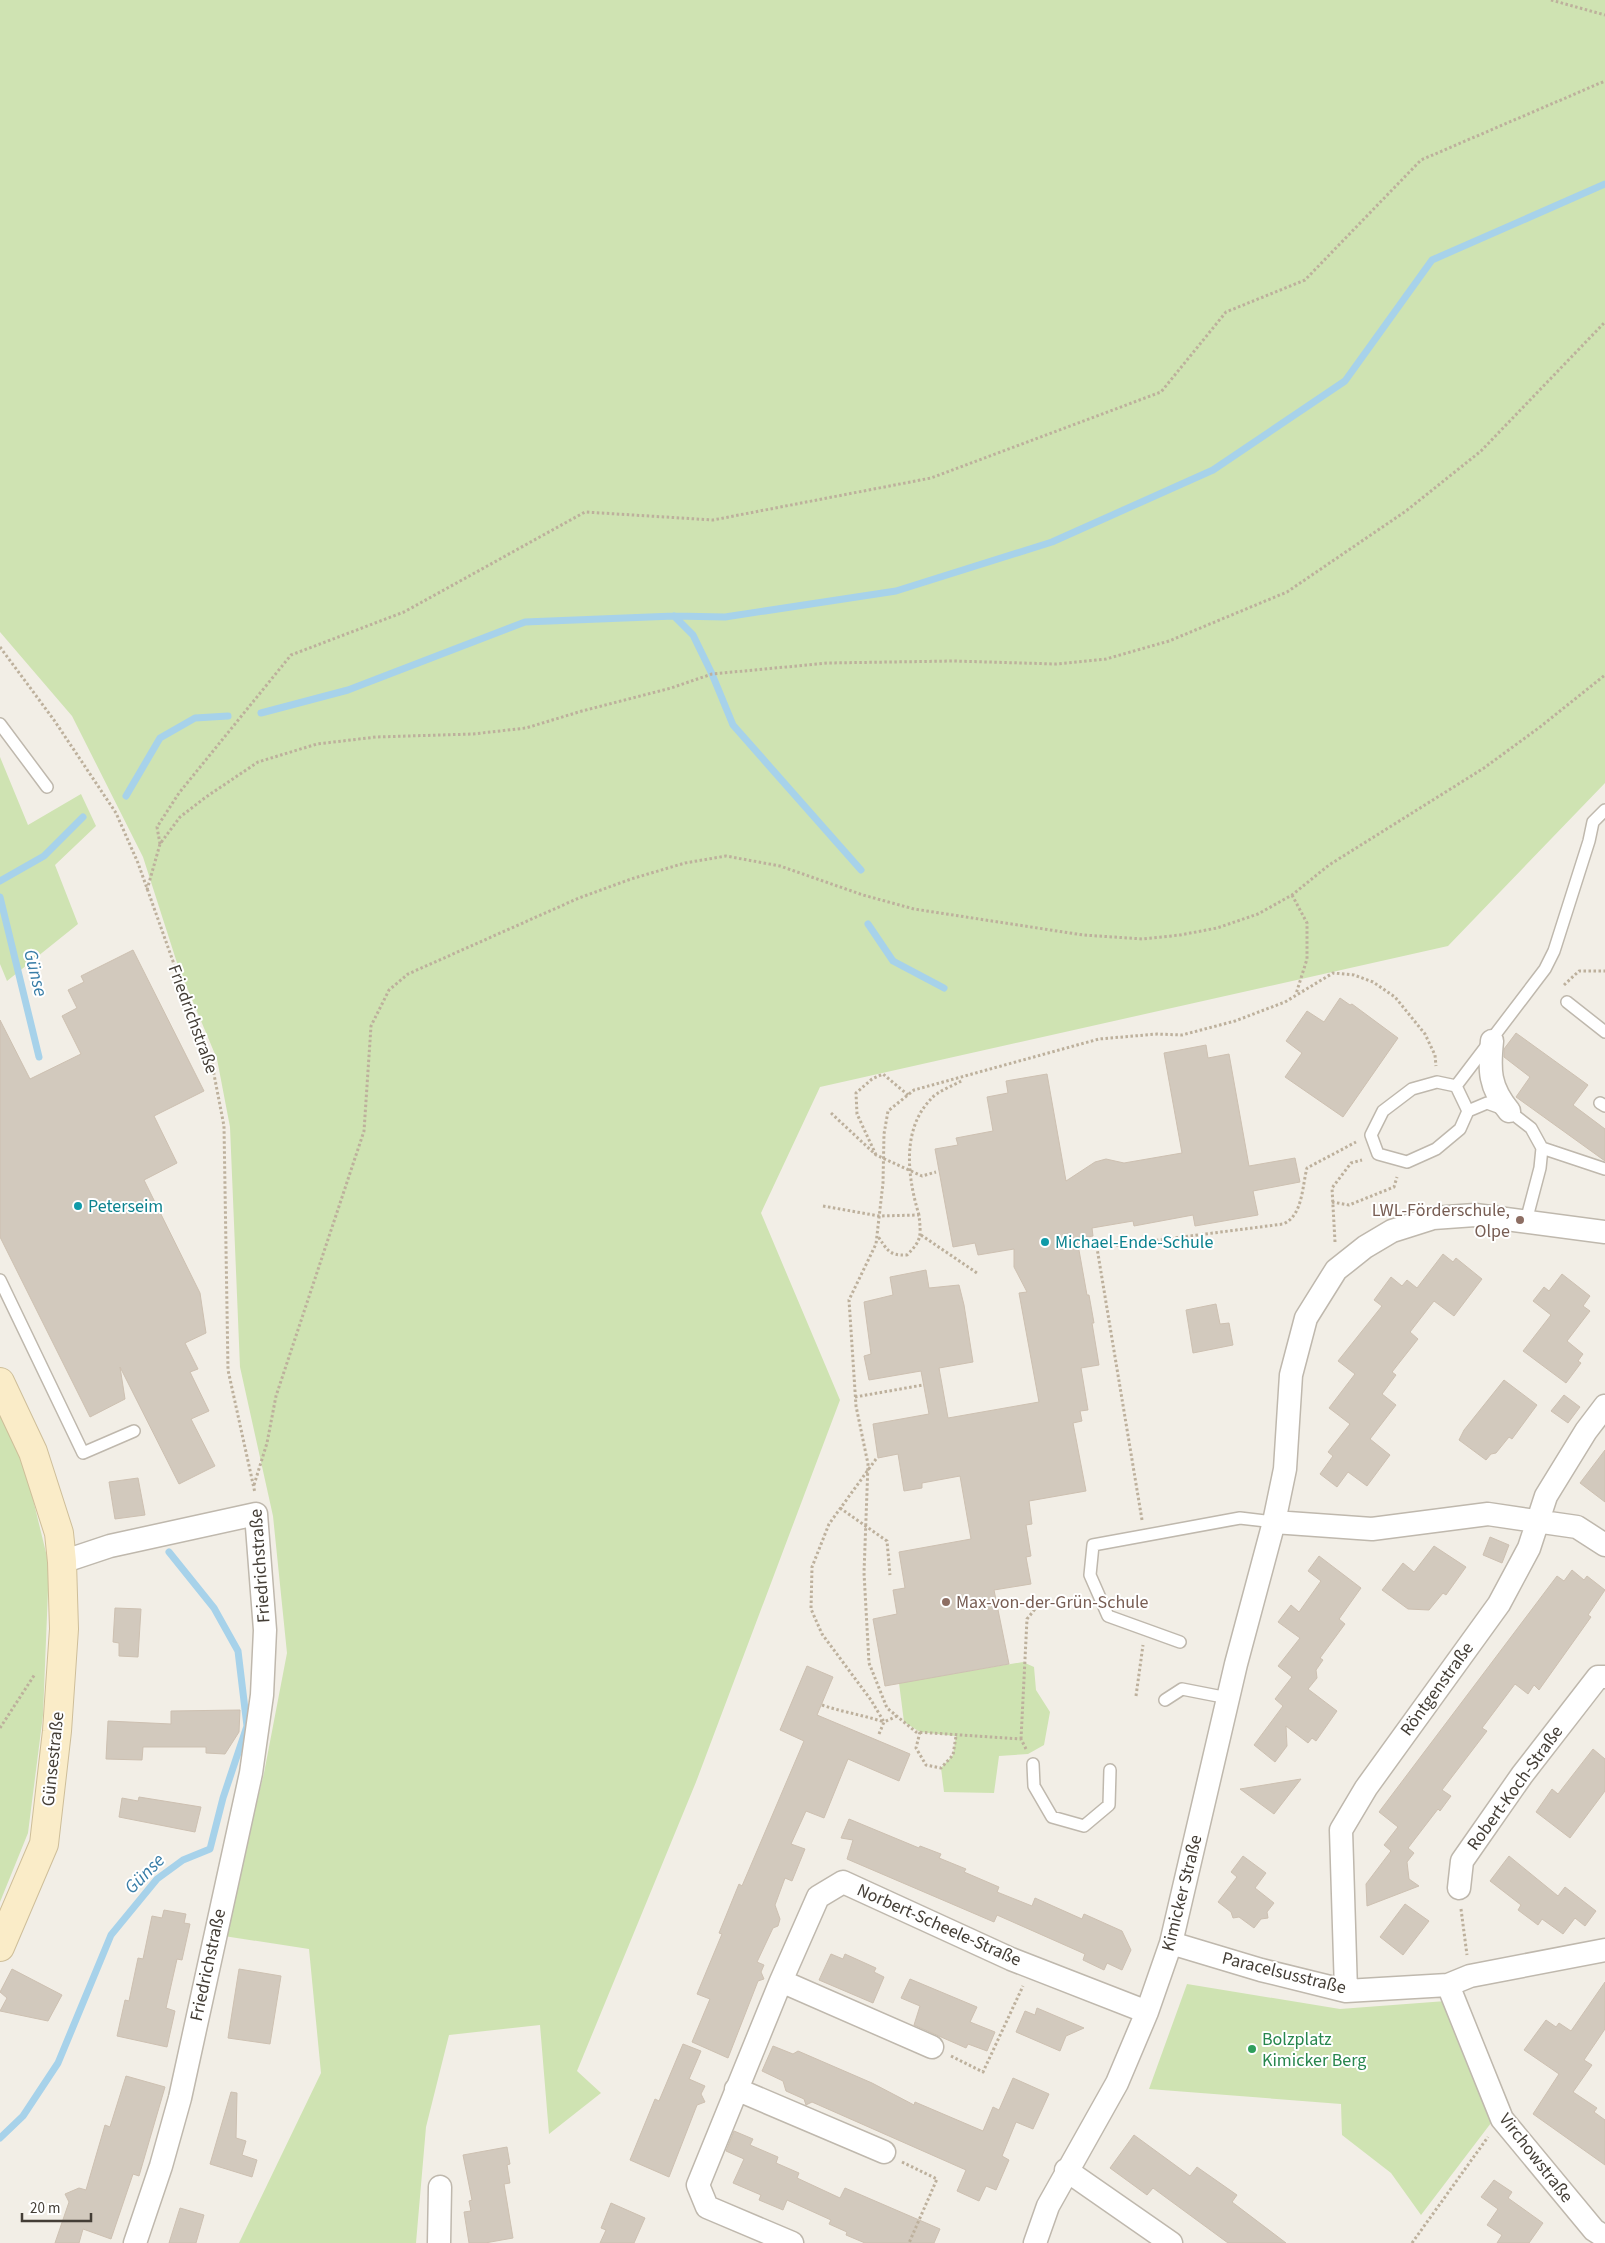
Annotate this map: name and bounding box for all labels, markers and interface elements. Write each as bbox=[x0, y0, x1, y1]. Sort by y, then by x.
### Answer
water label: Günse bbox=[16, 947, 54, 999]
street label: Friedrichstraße bbox=[162, 961, 224, 1077]
place label: Peterseim bbox=[88, 1194, 163, 1219]
place label: LWL-Förderschule, Olpe bbox=[1372, 1198, 1510, 1244]
marker: Peterseim bbox=[72, 1200, 84, 1212]
marker: LWL-Förderschule, Olpe bbox=[1514, 1214, 1526, 1226]
place label: Michael-Ende-Schule bbox=[1055, 1230, 1213, 1255]
marker: Michael-Ende-Schule bbox=[1039, 1236, 1051, 1248]
street label: Friedrichstraße bbox=[244, 1508, 276, 1624]
place label: Max-von-der-Grün-Schule bbox=[956, 1590, 1149, 1615]
marker: Max-von-der-Grün-Schule bbox=[940, 1596, 952, 1608]
street label: Röntgenstraße bbox=[1394, 1637, 1480, 1741]
street label: Günsestraße bbox=[36, 1711, 70, 1807]
street label: Robert-Koch-Straße bbox=[1461, 1720, 1569, 1856]
street label: Kimicker Straße bbox=[1155, 1832, 1209, 1954]
water label: Günse bbox=[119, 1848, 171, 1900]
street label: Norbert-Scheele-Straße bbox=[853, 1877, 1025, 1973]
street label: Friedrichstraße bbox=[184, 1906, 232, 2023]
street label: Paracelsusstraße bbox=[1219, 1946, 1349, 2001]
place label: Bolzplatz Kimicker Berg bbox=[1262, 2027, 1366, 2073]
marker: Bolzplatz Kimicker Berg bbox=[1246, 2043, 1258, 2055]
street label: Virchowstraße bbox=[1493, 2108, 1579, 2208]
scale bar bbox=[22, 2190, 91, 2222]
text: 20 m bbox=[30, 2198, 60, 2219]

